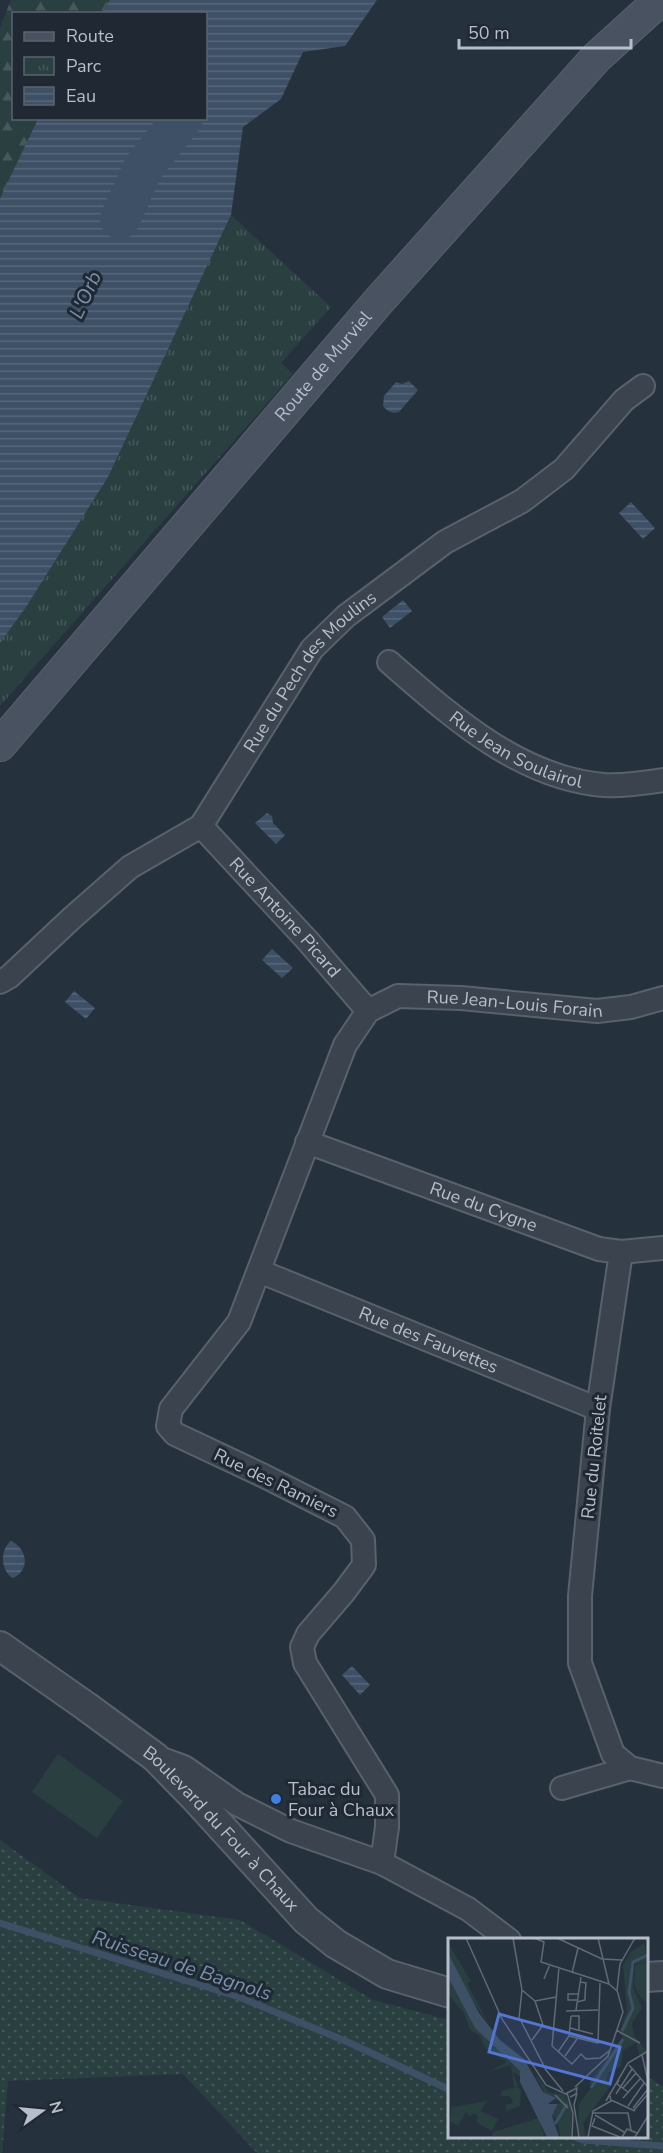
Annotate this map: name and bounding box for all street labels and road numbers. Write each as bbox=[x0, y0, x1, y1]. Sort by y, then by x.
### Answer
street label: Route de Murviel bbox=[269, 305, 378, 426]
street label: Rue du Pech des Moulins bbox=[238, 585, 381, 757]
street label: Rue Jean Soulairol bbox=[444, 705, 585, 794]
street label: Rue Antoine Picard bbox=[224, 852, 346, 983]
street label: Rue Jean-Louis Forain bbox=[426, 985, 604, 1023]
street label: Rue du Cygne bbox=[426, 1176, 541, 1237]
street label: Rue des Fauvettes bbox=[355, 1301, 502, 1379]
street label: Rue du Roitelet bbox=[576, 1393, 613, 1520]
street label: Rue des Ramiers bbox=[210, 1443, 342, 1523]
street label: Boulevard du Four à Chaux bbox=[138, 1740, 305, 1917]

